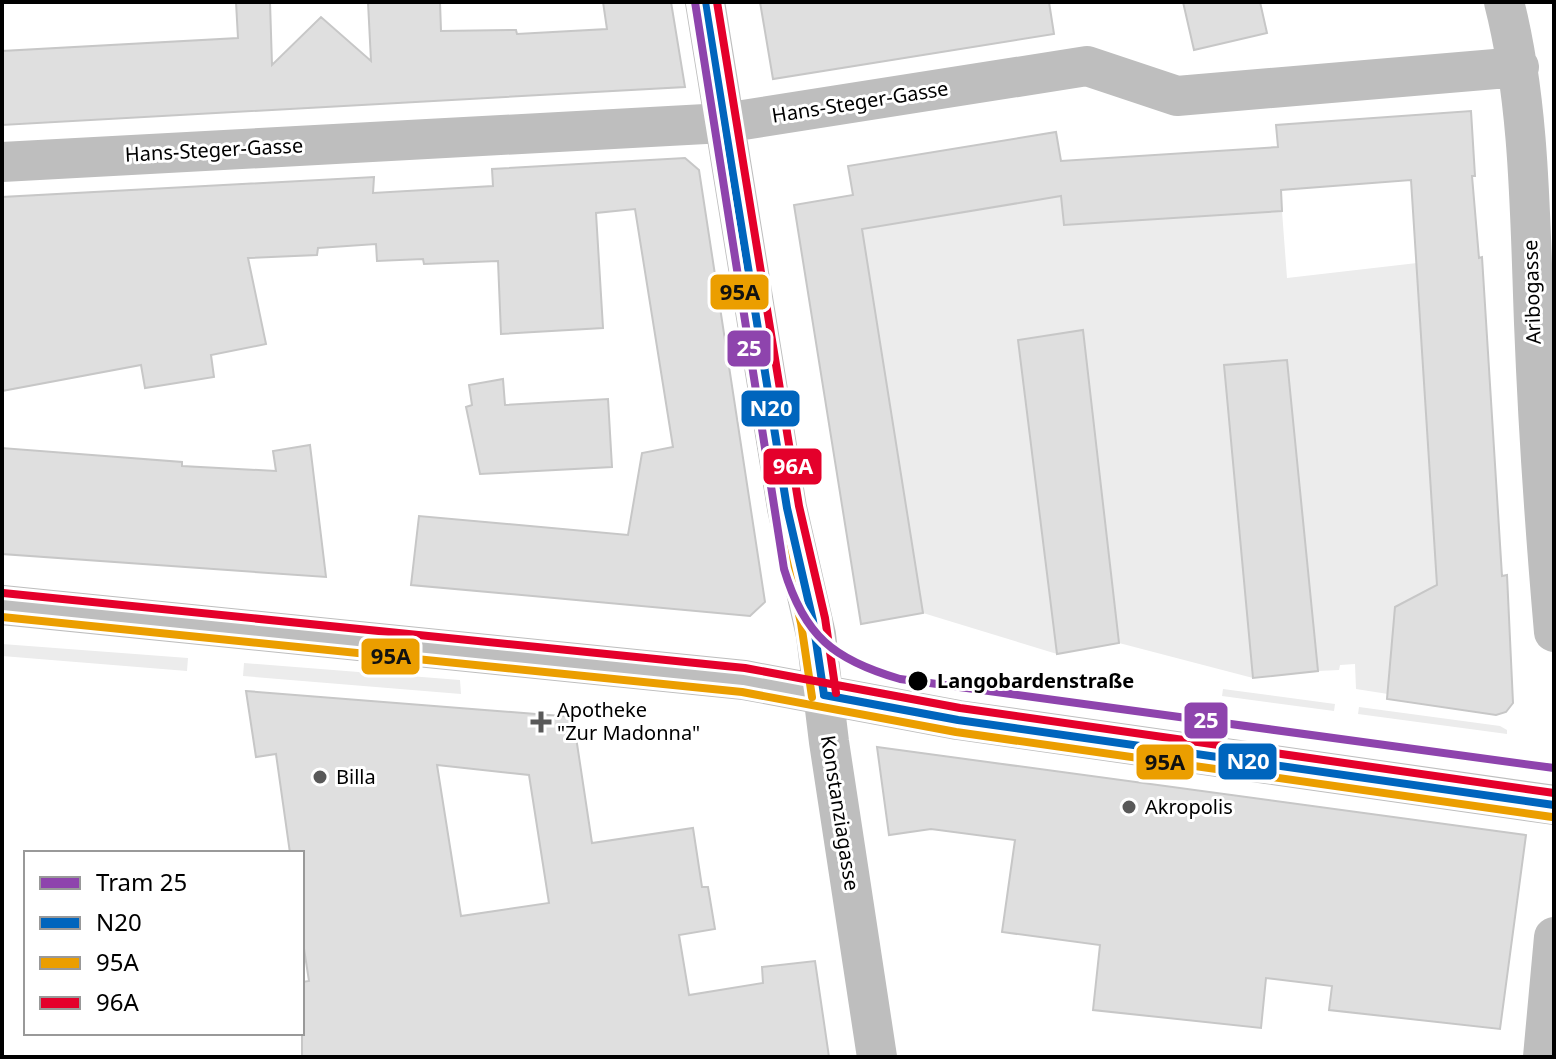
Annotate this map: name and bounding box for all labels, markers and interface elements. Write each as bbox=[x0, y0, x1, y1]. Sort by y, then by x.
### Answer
street label: Hans-Steger-Gasse bbox=[770, 74, 950, 129]
street label: Hans-Steger-Gasse bbox=[124, 131, 304, 168]
street label: Aribogasse bbox=[1516, 239, 1547, 345]
line badge: 95A bbox=[709, 273, 770, 311]
text: 95A bbox=[720, 276, 761, 306]
line badge: 25 bbox=[726, 329, 772, 368]
text: 25 bbox=[736, 332, 762, 362]
line badge: N20 bbox=[740, 389, 801, 428]
text: N20 bbox=[749, 392, 793, 422]
line badge: 96A bbox=[762, 447, 823, 486]
text: 96A bbox=[773, 450, 814, 480]
line badge: 95A bbox=[360, 637, 421, 676]
text: 95A bbox=[371, 640, 412, 670]
place label: Langobardenstraße bbox=[937, 667, 1134, 694]
marker: Langobardenstraße bbox=[906, 669, 930, 693]
place label: Apotheke "Zur Madonna" bbox=[557, 696, 700, 746]
line badge: 25 bbox=[1183, 701, 1229, 740]
text: 25 bbox=[1193, 704, 1219, 734]
marker: Apotheke "Zur Madonna" bbox=[532, 713, 550, 731]
street label: Konstanziagasse bbox=[815, 733, 866, 893]
line badge: N20 bbox=[1217, 742, 1278, 781]
line badge: 95A bbox=[1135, 743, 1195, 781]
text: N20 bbox=[1226, 745, 1270, 775]
text: 95A bbox=[1145, 746, 1186, 776]
place label: Billa bbox=[336, 763, 376, 790]
marker: Billa bbox=[311, 768, 329, 786]
place label: Akropolis bbox=[1145, 793, 1233, 820]
marker: Akropolis bbox=[1120, 798, 1138, 816]
legend bbox=[24, 851, 304, 1035]
text: Tram 25 bbox=[96, 865, 187, 898]
text: N20 bbox=[96, 905, 142, 938]
text: 95A bbox=[96, 945, 139, 978]
text: 96A bbox=[96, 985, 139, 1018]

